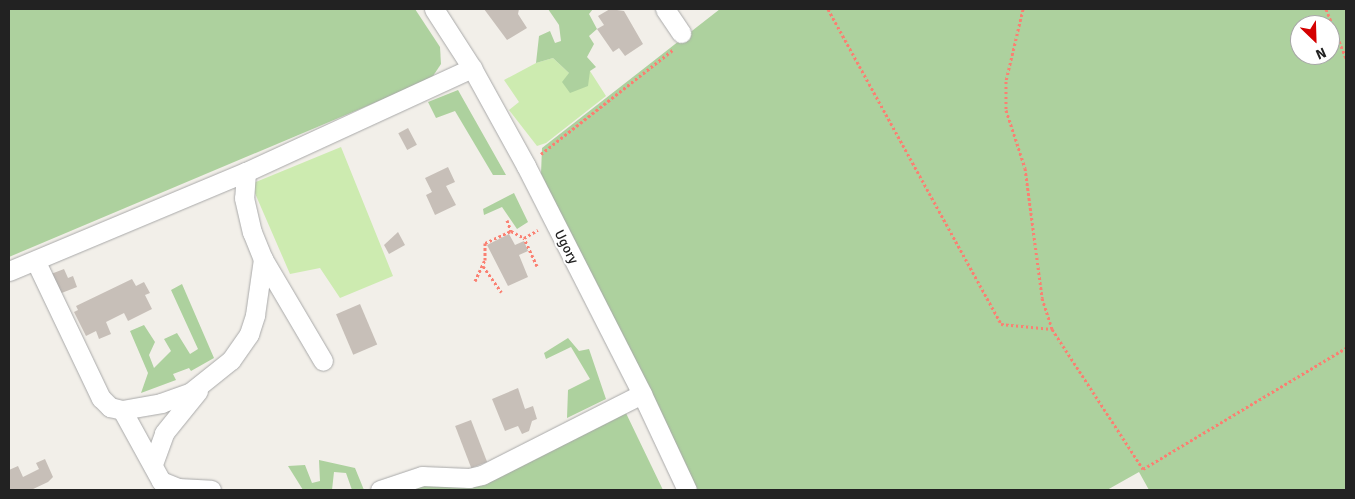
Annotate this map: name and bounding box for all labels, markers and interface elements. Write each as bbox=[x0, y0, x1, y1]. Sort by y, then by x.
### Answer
north arrow bbox=[1290, 15, 1340, 65]
text: N bbox=[1313, 43, 1329, 63]
street label: Ugory bbox=[550, 227, 582, 267]

